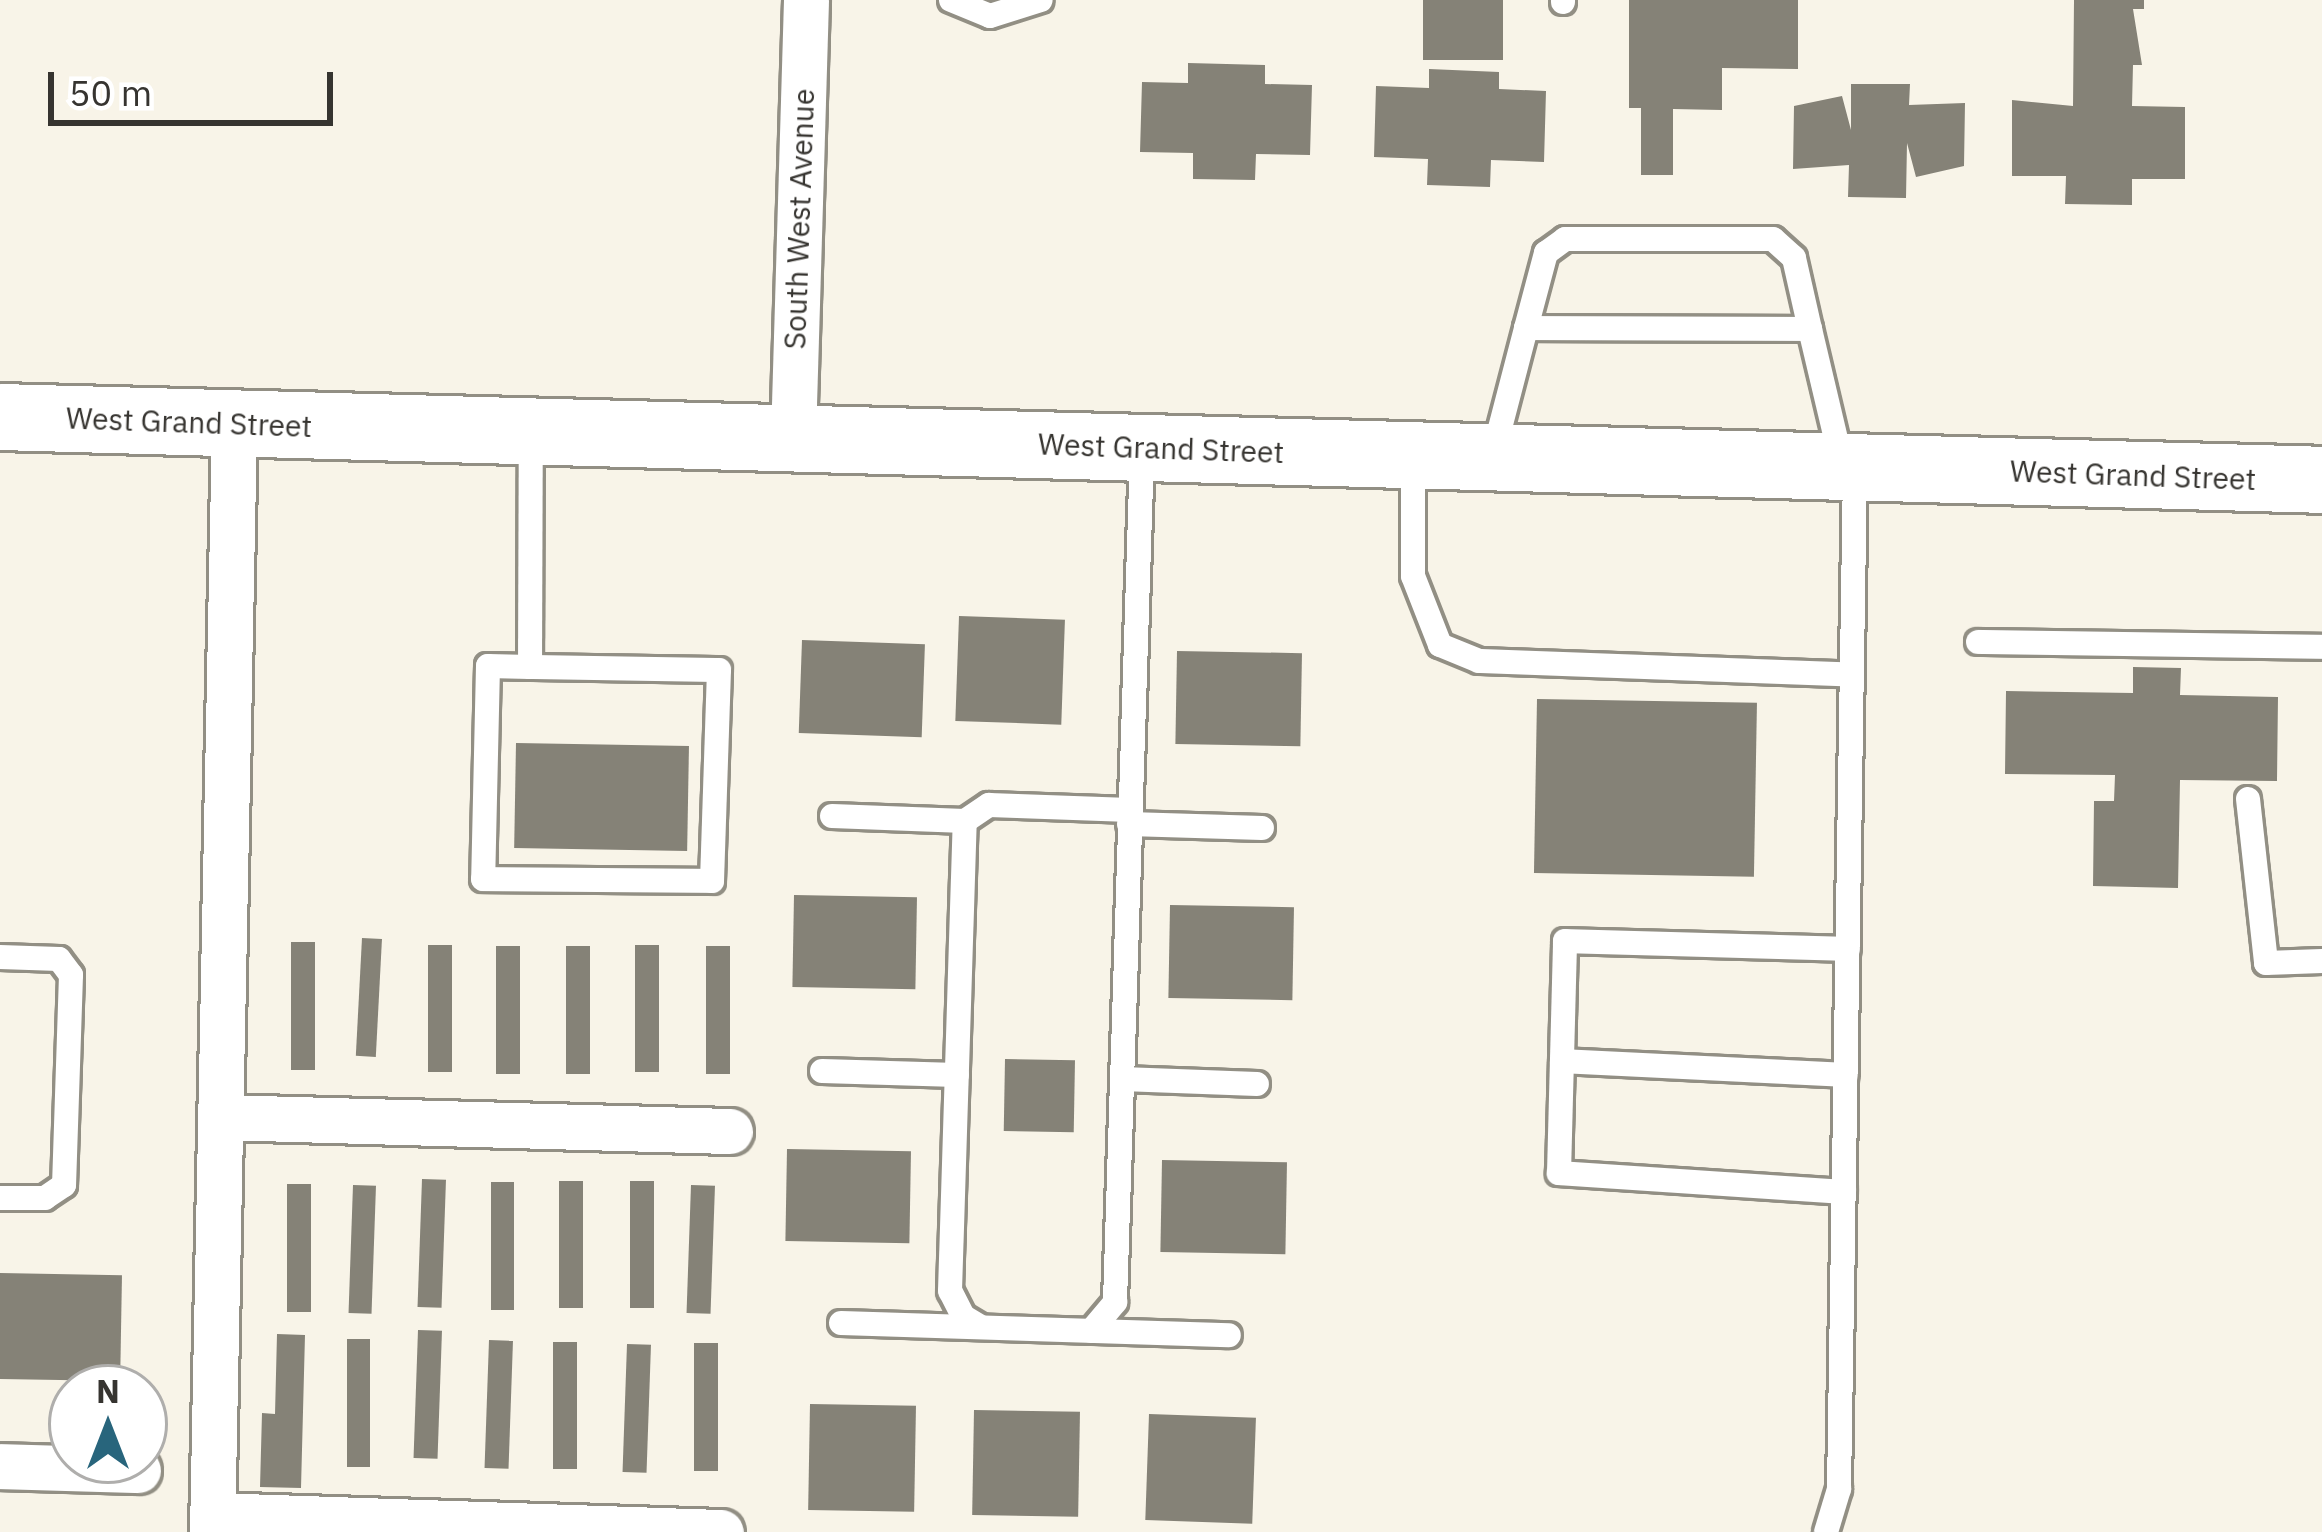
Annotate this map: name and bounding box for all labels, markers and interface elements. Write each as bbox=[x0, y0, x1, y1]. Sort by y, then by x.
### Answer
scale bar bbox=[54, 48, 339, 122]
text: 50 m bbox=[69, 69, 152, 116]
street label: South West Avenue bbox=[776, 88, 822, 350]
street label: West Grand Street bbox=[65, 400, 313, 444]
street label: West Grand Street bbox=[1037, 426, 1285, 470]
street label: West Grand Street bbox=[2009, 453, 2257, 497]
north arrow bbox=[48, 1364, 168, 1484]
text: N bbox=[96, 1369, 120, 1412]

